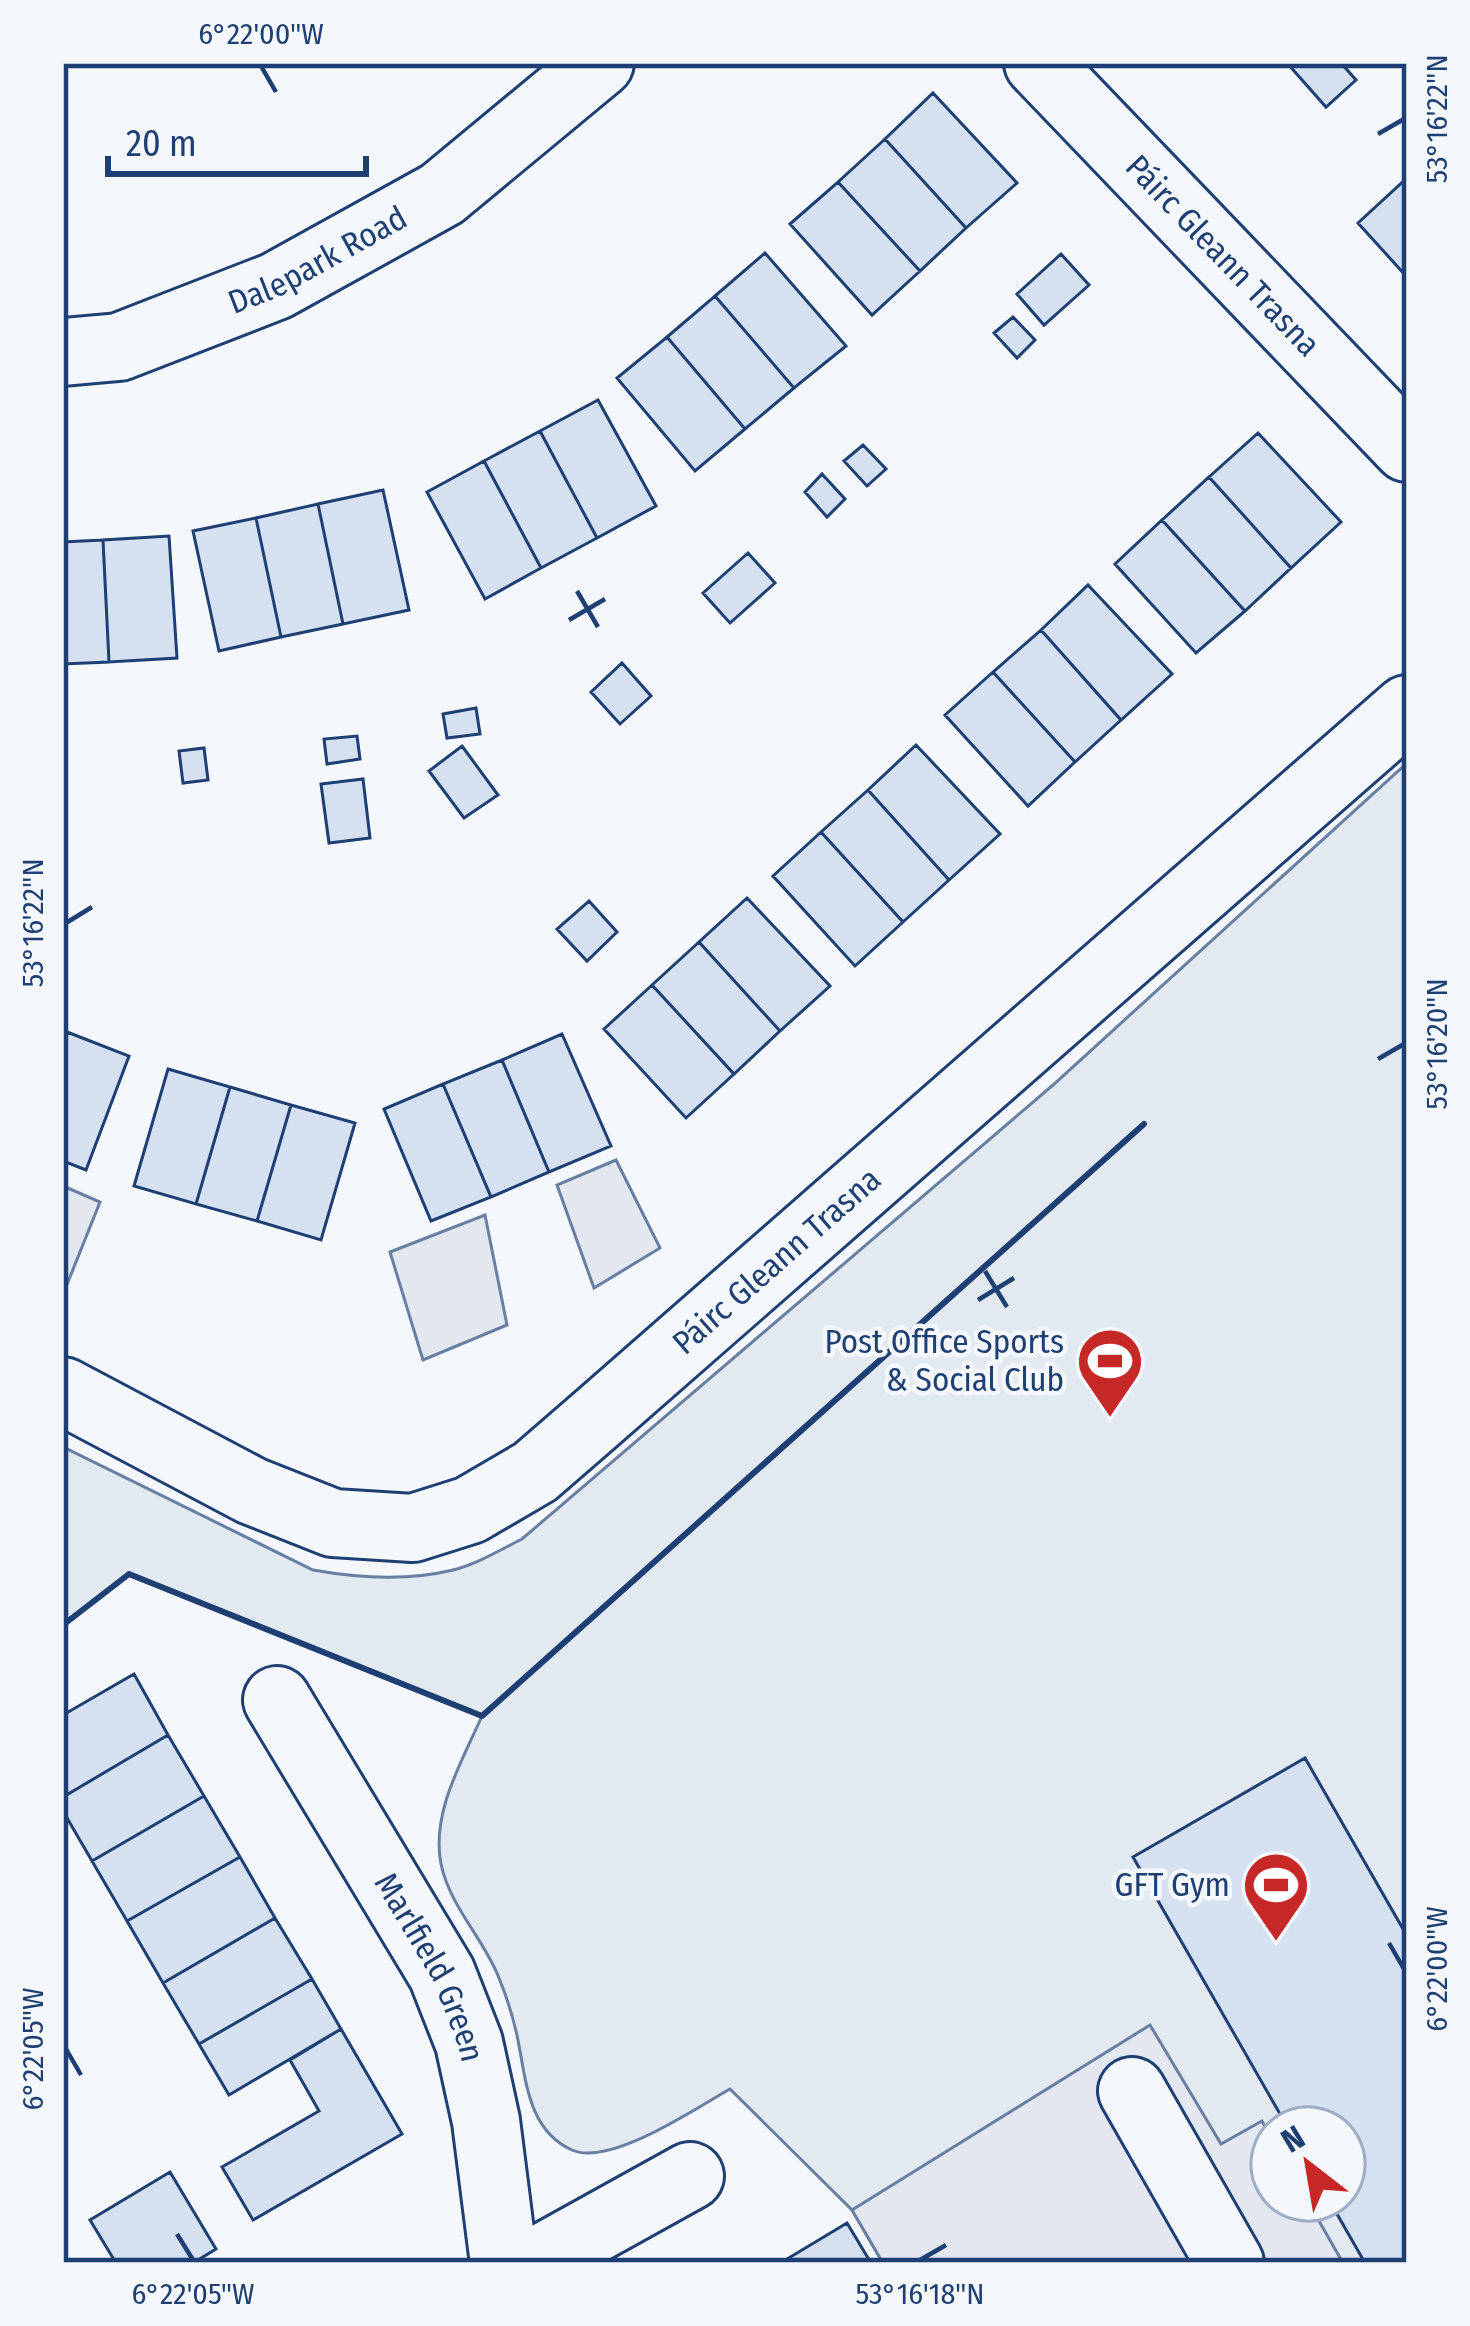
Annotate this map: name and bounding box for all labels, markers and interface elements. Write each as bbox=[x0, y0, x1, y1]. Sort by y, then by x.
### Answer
text: 6°22'00"W bbox=[198, 16, 324, 52]
text: 53°16'22"N bbox=[1419, 54, 1455, 184]
scale bar bbox=[108, 102, 366, 176]
text: 20 m bbox=[126, 122, 197, 166]
street label: Páirc Gleann Trasna bbox=[1117, 147, 1328, 365]
street label: Dalepark Road bbox=[222, 198, 414, 323]
text: 53°16'22"N bbox=[15, 858, 51, 988]
text: 53°16'20"N bbox=[1419, 978, 1455, 1110]
street label: Páirc Gleann Trasna bbox=[664, 1159, 889, 1363]
place label: Post Office Sports & Social Club bbox=[824, 1322, 1064, 1400]
sports icon: Post Office Sports & Social Club bbox=[1075, 1326, 1145, 1420]
sports icon: GFT Gym bbox=[1241, 1850, 1311, 1944]
place label: GFT Gym bbox=[1115, 1865, 1230, 1905]
street label: Marlfield Green bbox=[366, 1866, 492, 2065]
text: 6°22'00"W bbox=[1419, 1906, 1455, 2032]
text: 6°22'05"W bbox=[15, 1987, 51, 2111]
north arrow bbox=[1248, 2104, 1368, 2224]
text: N bbox=[1274, 2117, 1312, 2161]
text: 6°22'05"W bbox=[131, 2276, 255, 2312]
text: 53°16'18"N bbox=[856, 2276, 985, 2312]

